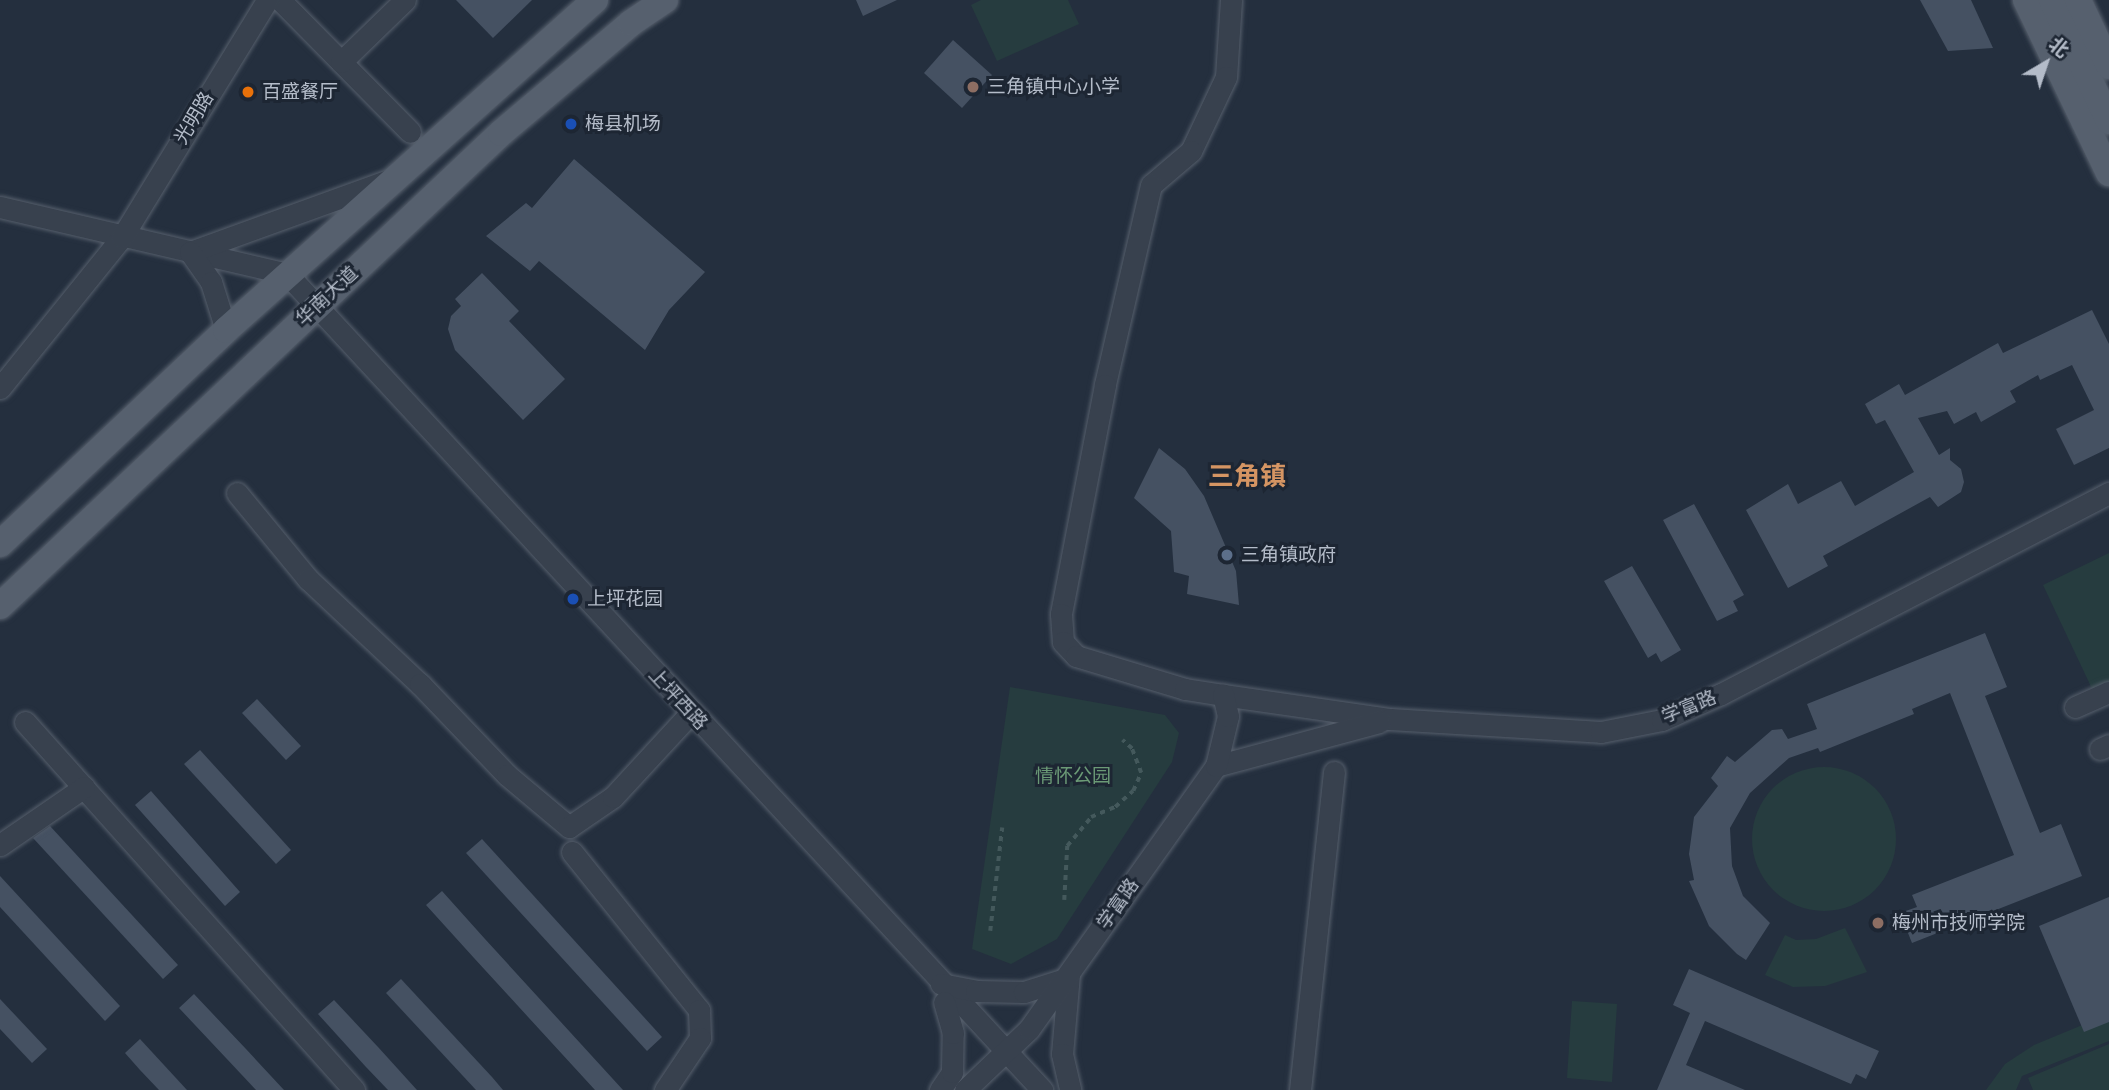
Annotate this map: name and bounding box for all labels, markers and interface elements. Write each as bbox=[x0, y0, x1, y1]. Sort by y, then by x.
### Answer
north arrow bbox=[2011, 28, 2081, 98]
text: 北 bbox=[2044, 31, 2074, 62]
place label: 三角镇中心小学 bbox=[987, 76, 1120, 98]
marker: 三角镇中心小学 bbox=[965, 79, 981, 95]
place label: 百盛餐厅 bbox=[262, 81, 338, 103]
marker: 百盛餐厅 bbox=[240, 84, 256, 100]
street label: 光明路 bbox=[170, 88, 218, 148]
place label: 梅县机场 bbox=[585, 113, 661, 135]
marker: 梅县机场 bbox=[563, 116, 579, 132]
street label: 华南大道 bbox=[291, 262, 363, 330]
district label: 三角镇 bbox=[1208, 460, 1286, 492]
place label: 三角镇政府 bbox=[1241, 544, 1336, 566]
marker: 三角镇政府 bbox=[1219, 547, 1235, 563]
place label: 上坪花园 bbox=[587, 588, 663, 610]
marker: 上坪花园 bbox=[565, 591, 581, 607]
street label: 上坪西路 bbox=[644, 663, 712, 735]
street label: 学富路 bbox=[1658, 686, 1720, 728]
park label: 情怀公园 bbox=[1035, 765, 1111, 787]
street label: 学富路 bbox=[1092, 874, 1144, 934]
place label: 梅州市技师学院 bbox=[1892, 912, 2025, 934]
marker: 梅州市技师学院 bbox=[1870, 915, 1886, 931]

